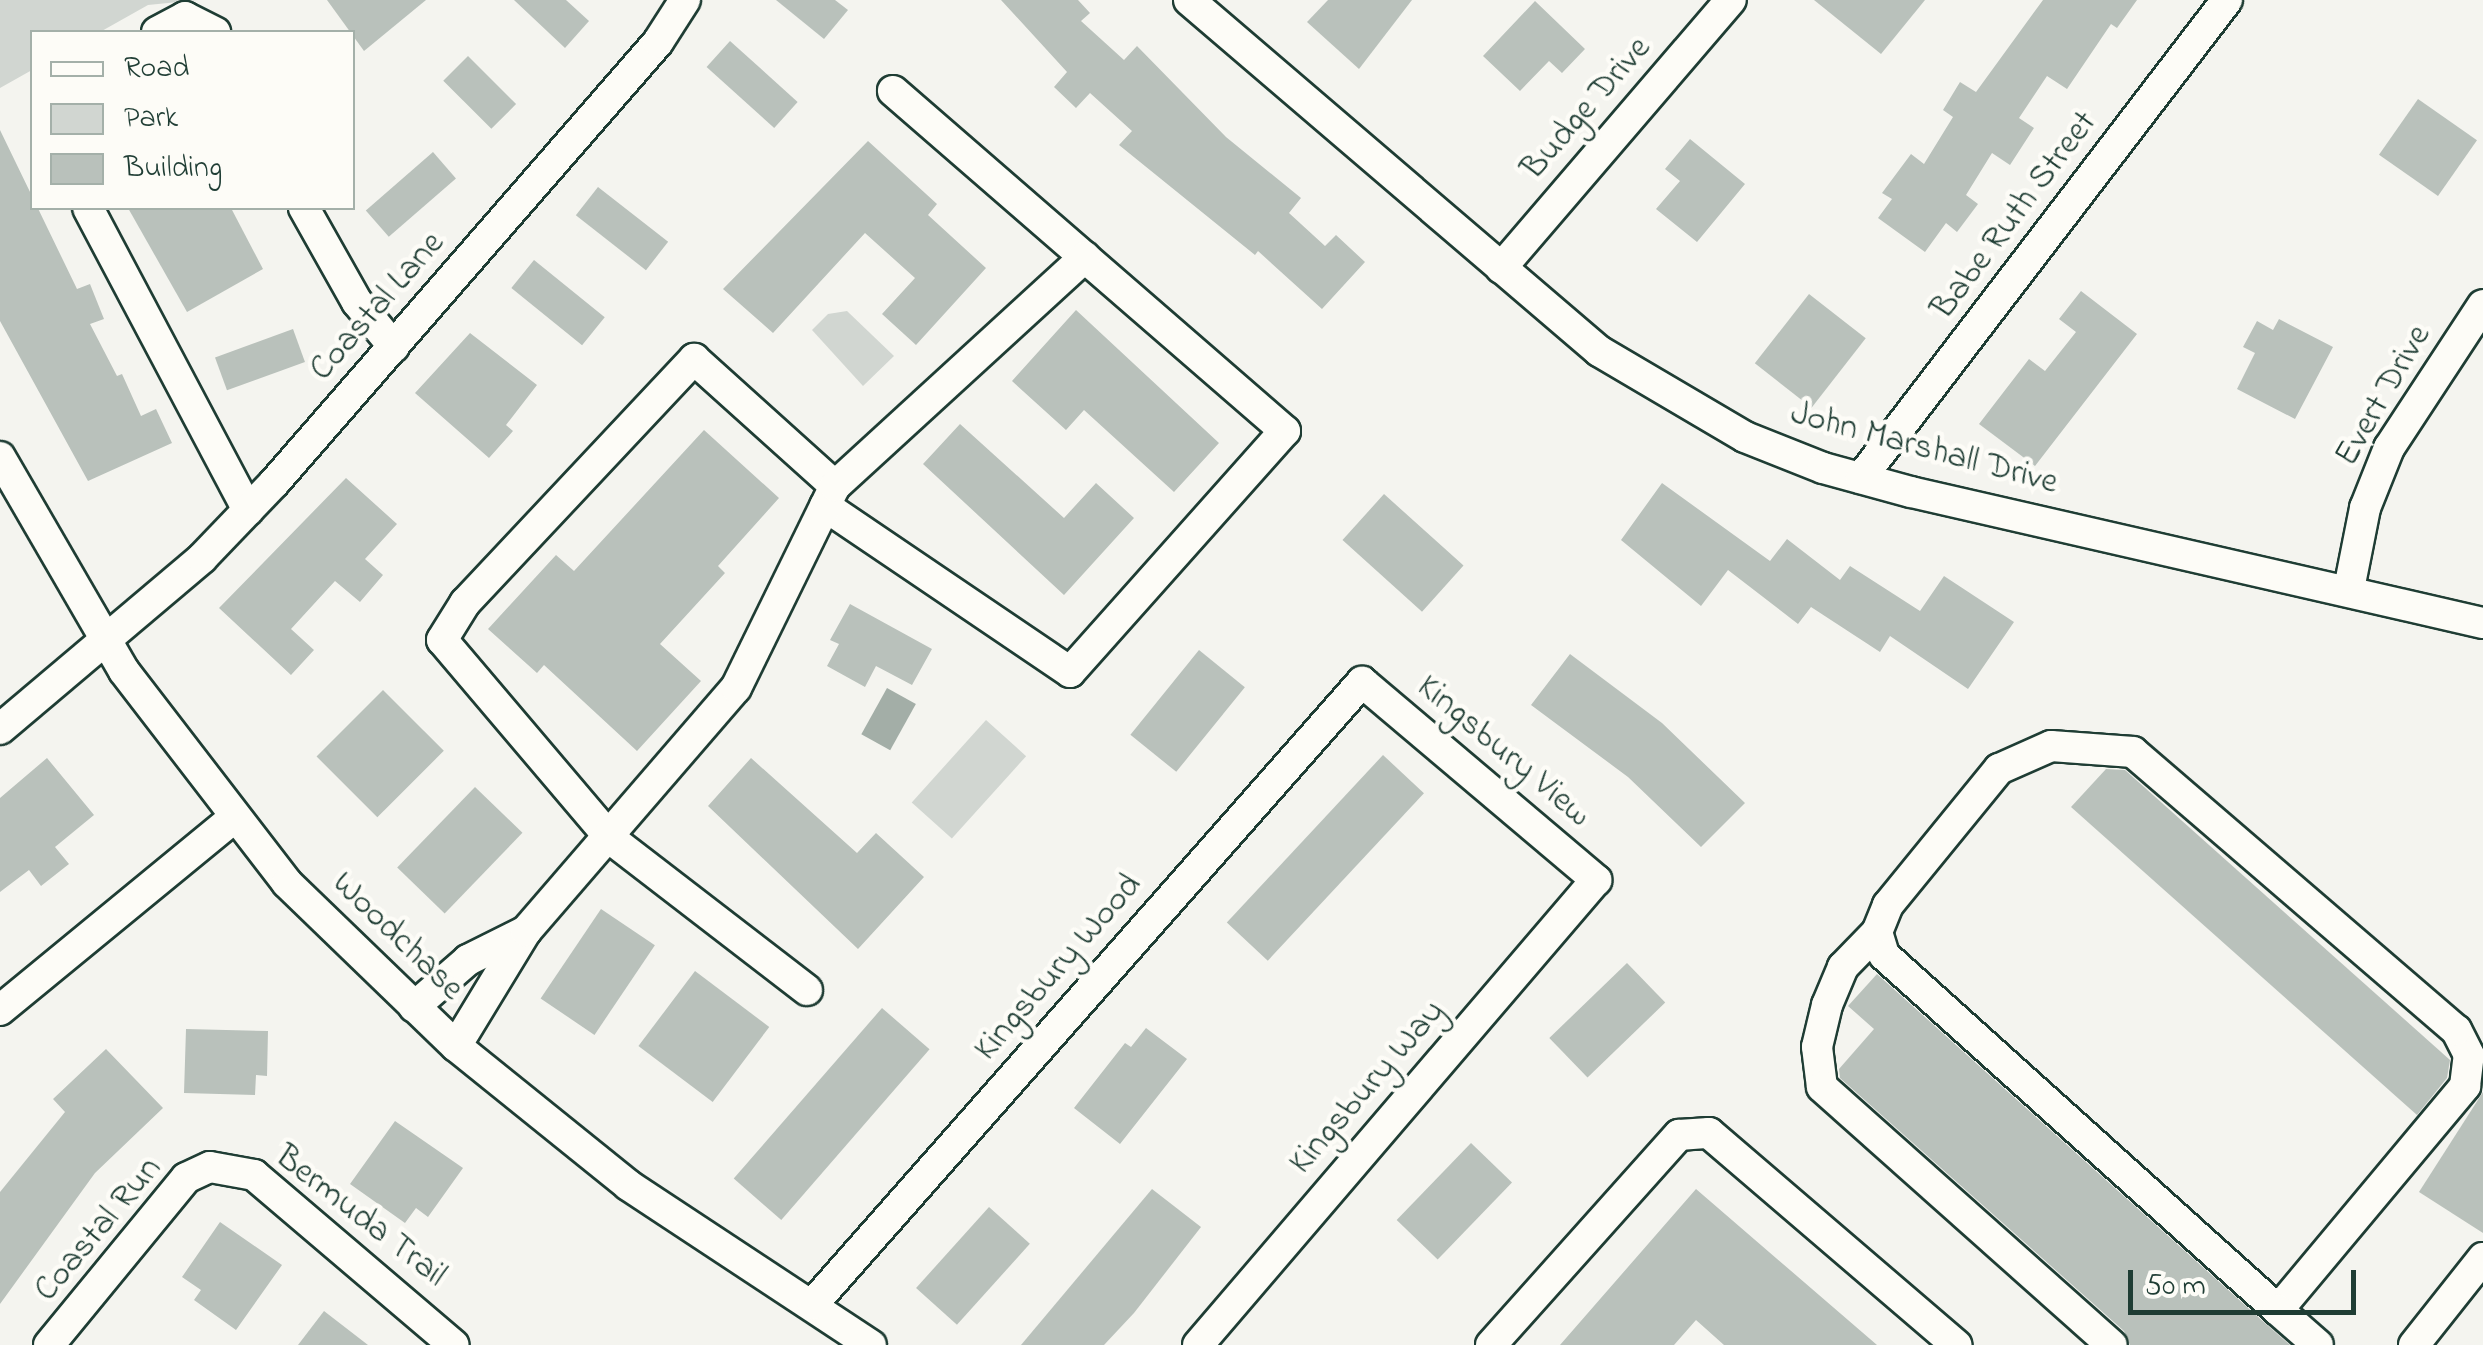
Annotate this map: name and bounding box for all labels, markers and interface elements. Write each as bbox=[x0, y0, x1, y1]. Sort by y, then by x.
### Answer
street label: Budge Drive bbox=[1513, 29, 1661, 189]
legend bbox=[30, 30, 355, 210]
text: Road bbox=[124, 47, 189, 91]
text: Park bbox=[124, 97, 178, 141]
street label: Babe Ruth Street bbox=[1923, 104, 2107, 328]
text: Building bbox=[124, 147, 222, 191]
street label: Coastal Lane bbox=[302, 224, 454, 390]
street label: Evert Drive bbox=[2327, 318, 2441, 474]
street label: John Marshall Drive bbox=[1786, 393, 2062, 505]
street label: Kingsbury View bbox=[1407, 667, 1599, 837]
street label: Woodchase bbox=[322, 864, 472, 1010]
street label: Kingsbury Wood bbox=[966, 866, 1152, 1070]
street label: Kingsbury Way bbox=[1281, 992, 1455, 1184]
street label: Bermuda Trail bbox=[266, 1137, 454, 1297]
street label: Coastal Run bbox=[26, 1149, 172, 1311]
scale bar bbox=[2133, 1250, 2360, 1312]
text: 50 m bbox=[2145, 1265, 2206, 1309]

